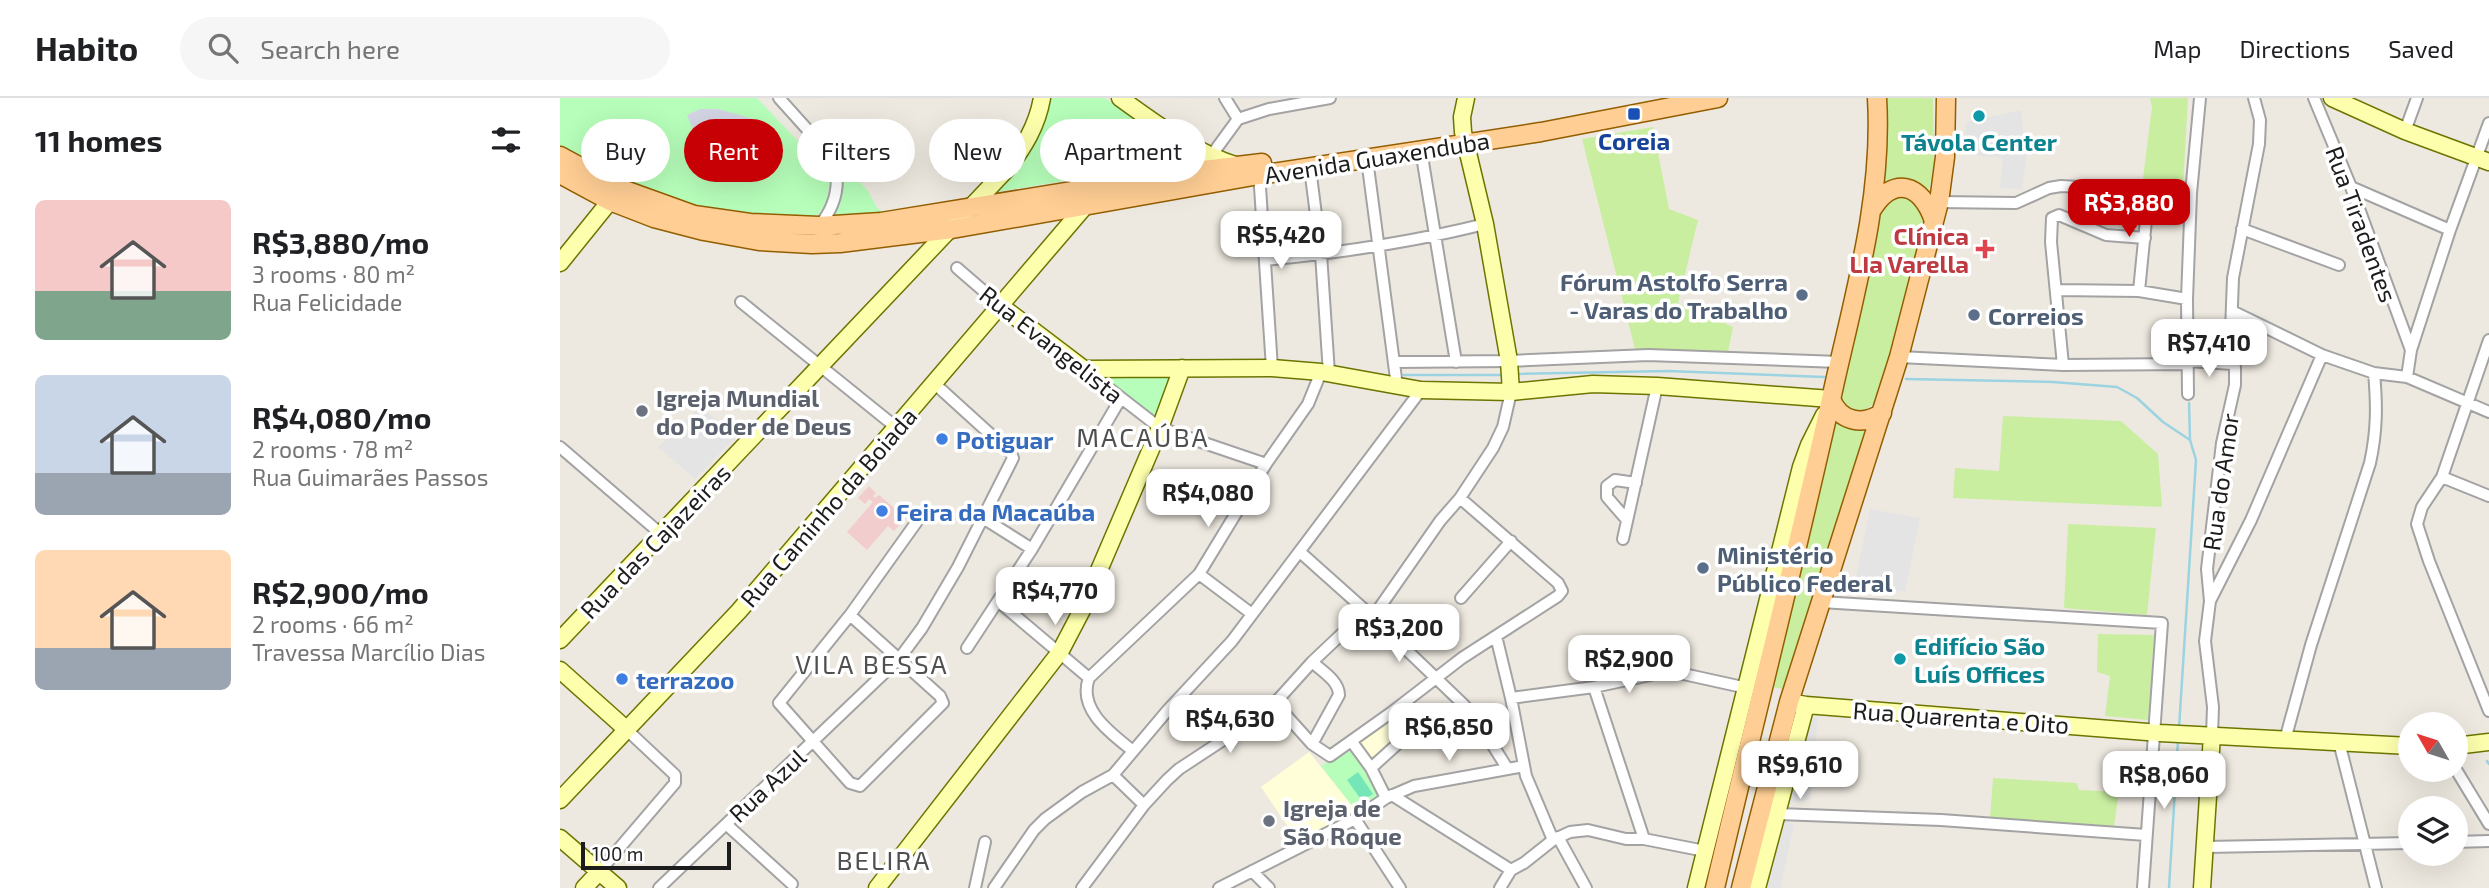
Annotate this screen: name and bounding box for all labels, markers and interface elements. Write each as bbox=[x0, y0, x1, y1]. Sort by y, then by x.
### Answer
search box bbox=[180, 17, 670, 80]
text: Habito bbox=[35, 28, 138, 68]
icon: search bbox=[204, 29, 242, 67]
text: Search here bbox=[260, 33, 400, 64]
text: Map bbox=[2153, 34, 2201, 63]
text: Directions bbox=[2239, 34, 2350, 63]
text: Saved bbox=[2388, 34, 2454, 63]
marker: Coreia bbox=[1626, 106, 1642, 122]
marker: Távola Center bbox=[1971, 108, 1987, 124]
chip: Buy bbox=[581, 119, 670, 182]
chip: Rent bbox=[684, 119, 783, 182]
chip: Filters bbox=[797, 119, 915, 182]
chip: New bbox=[929, 119, 1026, 182]
chip: Apartment bbox=[1040, 119, 1206, 182]
icon: filters bbox=[487, 121, 525, 159]
text: 11 homes bbox=[35, 122, 162, 158]
street label: Avenida Guaxenduba bbox=[1262, 125, 1492, 189]
place label: Coreia bbox=[1598, 126, 1670, 155]
place label: Távola Center bbox=[1901, 127, 2058, 156]
street label: Rua Tiradentes bbox=[2320, 142, 2404, 306]
pin: R$3,880 bbox=[2064, 180, 2194, 239]
text: R$3,880 bbox=[2084, 188, 2174, 216]
pin: R$5,420 bbox=[1216, 212, 1346, 271]
text: R$5,420 bbox=[1237, 220, 1325, 248]
place label: Clínica LIa Varella bbox=[1849, 221, 1969, 278]
text: R$3,880/mo bbox=[252, 224, 429, 260]
icon: home bbox=[91, 228, 175, 312]
marker: Clínica LIa Varella bbox=[1975, 239, 1995, 259]
text: 3 rooms · 80 m² bbox=[252, 260, 415, 288]
place label: Fórum Astolfo Serra - Varas do Trabalho bbox=[1560, 267, 1788, 324]
street label: Rua Evangelista bbox=[975, 279, 1129, 409]
marker: Fórum Astolfo Serra - Varas do Trabalho bbox=[1794, 287, 1810, 303]
text: Rua Felicidade bbox=[252, 288, 402, 316]
place label: Correios bbox=[1988, 301, 2084, 330]
marker: Correios bbox=[1966, 307, 1982, 323]
pin: R$7,410 bbox=[2144, 320, 2274, 379]
text: R$7,410 bbox=[2167, 328, 2251, 356]
place label: Igreja Mundial do Poder de Deus bbox=[656, 383, 851, 440]
text: R$4,080/mo bbox=[252, 399, 431, 435]
street label: Rua Caminho da Boiada bbox=[734, 401, 922, 613]
icon: home bbox=[91, 403, 175, 487]
marker: Igreja Mundial do Poder de Deus bbox=[634, 403, 650, 419]
street label: Rua do Amor bbox=[2196, 411, 2244, 553]
district label: MACAÚBA bbox=[1076, 421, 1210, 452]
place label: Potiguar bbox=[956, 425, 1054, 454]
marker: Potiguar bbox=[934, 431, 950, 447]
text: 2 rooms · 78 m² bbox=[252, 435, 413, 463]
street label: Rua das Cajazeiras bbox=[574, 458, 736, 624]
text: Rua Guimarães Passos bbox=[252, 463, 488, 491]
pin: R$4,080 bbox=[1143, 470, 1273, 529]
text: R$4,080 bbox=[1162, 478, 1254, 506]
place label: Feira da Macaúba bbox=[896, 497, 1095, 526]
marker: Feira da Macaúba bbox=[874, 503, 890, 519]
place label: Ministério Público Federal bbox=[1717, 540, 1892, 597]
marker: Ministério Público Federal bbox=[1695, 560, 1711, 576]
pin: R$4,770 bbox=[990, 568, 1120, 627]
text: R$2,900/mo bbox=[252, 574, 429, 610]
text: R$4,770 bbox=[1012, 576, 1098, 604]
icon: home bbox=[91, 578, 175, 662]
pin: R$3,200 bbox=[1334, 604, 1464, 664]
text: 2 rooms · 66 m² bbox=[252, 610, 414, 638]
text: R$3,200 bbox=[1354, 613, 1444, 641]
place label: Edifício São Luís Offices bbox=[1914, 631, 2045, 688]
pin: R$2,900 bbox=[1564, 636, 1694, 695]
text: Travessa Marcílio Dias bbox=[252, 638, 485, 666]
text: R$2,900 bbox=[1584, 644, 1674, 672]
district label: VILA BESSA bbox=[795, 648, 949, 679]
marker: Edifício São Luís Offices bbox=[1892, 651, 1908, 667]
place label: terrazoo bbox=[636, 665, 734, 694]
marker: terrazoo bbox=[614, 671, 630, 687]
street label: Rua Quarenta e Oito bbox=[1852, 695, 2070, 739]
pin: R$4,630 bbox=[1165, 696, 1295, 755]
text: R$4,630 bbox=[1185, 704, 1275, 732]
pin: R$6,850 bbox=[1384, 704, 1514, 763]
text: R$6,850 bbox=[1405, 712, 1493, 740]
north arrow bbox=[2398, 712, 2468, 782]
map controls bbox=[2398, 712, 2468, 866]
street label: Rua Azul bbox=[723, 742, 811, 828]
pin: R$9,610 bbox=[1735, 742, 1865, 801]
text: R$9,610 bbox=[1757, 750, 1843, 778]
pin: R$8,060 bbox=[2099, 752, 2229, 811]
text: R$8,060 bbox=[2119, 760, 2209, 788]
place label: Igreja de São Roque bbox=[1283, 793, 1402, 850]
button: layers bbox=[2398, 796, 2468, 866]
marker: Igreja de São Roque bbox=[1261, 813, 1277, 829]
scale bar bbox=[581, 839, 732, 871]
text: 100 m bbox=[592, 842, 643, 865]
district label: BELIRA bbox=[836, 844, 932, 875]

